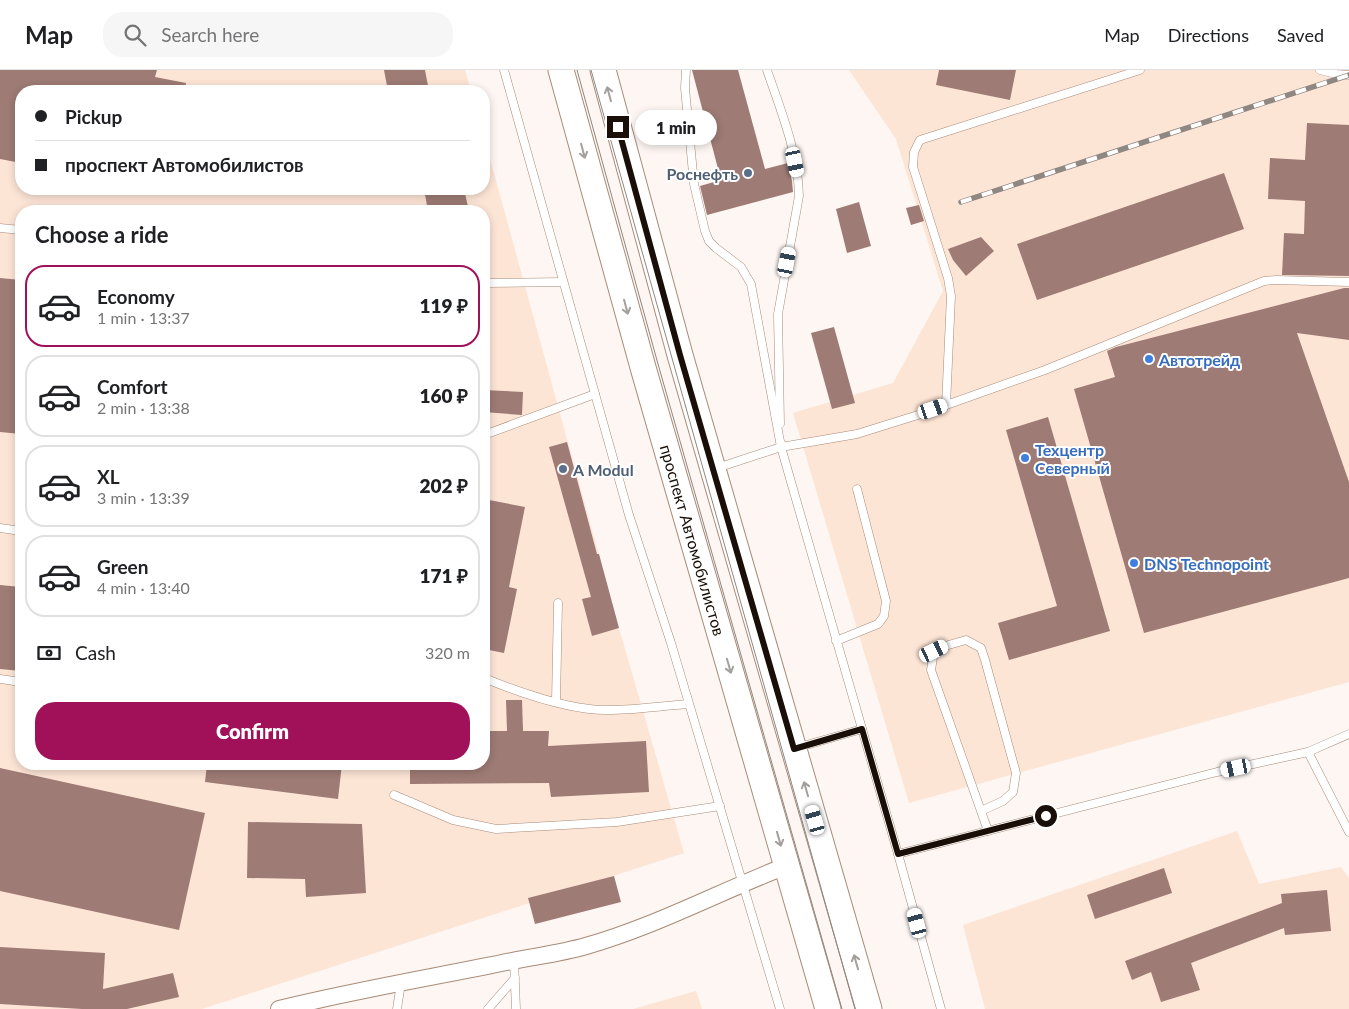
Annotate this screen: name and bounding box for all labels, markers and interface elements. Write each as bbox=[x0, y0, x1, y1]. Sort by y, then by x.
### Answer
search box bbox=[103, 12, 453, 57]
text: Map bbox=[25, 20, 73, 49]
icon: search bbox=[121, 21, 149, 49]
text: Search here bbox=[161, 23, 259, 46]
text: Map bbox=[1104, 24, 1140, 46]
text: Directions bbox=[1168, 24, 1249, 46]
text: Saved bbox=[1277, 24, 1324, 46]
one-way arrow bbox=[604, 87, 613, 103]
text: Pickup bbox=[65, 105, 122, 128]
callout: 1 min bbox=[636, 110, 718, 144]
route end bbox=[607, 116, 629, 138]
text: 1 min bbox=[656, 118, 696, 137]
one-way arrow bbox=[579, 142, 589, 158]
car bbox=[784, 146, 805, 178]
text: проспект Автомобилистов bbox=[65, 153, 304, 176]
place label: Роснефть bbox=[666, 164, 738, 183]
marker: Роснефть bbox=[742, 167, 754, 179]
text: Choose a ride bbox=[35, 221, 169, 248]
car bbox=[776, 246, 797, 278]
icon: car bbox=[37, 284, 82, 329]
text: Economy bbox=[97, 285, 175, 308]
text: 119 ₽ bbox=[419, 294, 468, 317]
one-way arrow bbox=[622, 299, 632, 315]
text: 1 min · 13:37 bbox=[97, 308, 190, 327]
place label: Автотрейд bbox=[1158, 350, 1240, 369]
marker: Автотрейд bbox=[1143, 353, 1155, 365]
icon: car bbox=[37, 374, 82, 419]
text: Comfort bbox=[97, 375, 168, 398]
text: 160 ₽ bbox=[419, 384, 468, 407]
car bbox=[916, 397, 949, 421]
text: 2 min · 13:38 bbox=[97, 398, 190, 417]
place label: Техцентр Северный bbox=[1035, 440, 1110, 477]
street label: проспект Автомобилистов bbox=[657, 442, 729, 638]
marker: Техцентр Северный bbox=[1019, 452, 1031, 464]
place label: A Modul bbox=[572, 460, 634, 479]
marker: A Modul bbox=[557, 463, 569, 475]
icon: car bbox=[37, 464, 82, 509]
text: XL bbox=[97, 465, 120, 488]
text: 202 ₽ bbox=[419, 474, 468, 497]
text: 3 min · 13:39 bbox=[97, 488, 190, 507]
icon: car bbox=[37, 554, 82, 599]
place label: DNS Technopoint bbox=[1144, 554, 1269, 573]
text: Green bbox=[97, 555, 148, 578]
marker: DNS Technopoint bbox=[1128, 557, 1140, 569]
text: 171 ₽ bbox=[419, 564, 468, 587]
text: 4 min · 13:40 bbox=[97, 578, 190, 597]
car bbox=[917, 638, 950, 664]
icon: cash bbox=[35, 639, 63, 667]
text: Cash bbox=[75, 641, 116, 664]
text: 320 m bbox=[425, 643, 470, 662]
one-way arrow bbox=[724, 657, 734, 673]
button: Confirm bbox=[35, 702, 470, 760]
car bbox=[1219, 758, 1252, 778]
one-way arrow bbox=[800, 782, 810, 798]
car bbox=[803, 804, 826, 836]
route start bbox=[1035, 805, 1057, 827]
one-way arrow bbox=[774, 830, 784, 846]
car bbox=[905, 907, 928, 939]
one-way arrow bbox=[850, 955, 860, 971]

